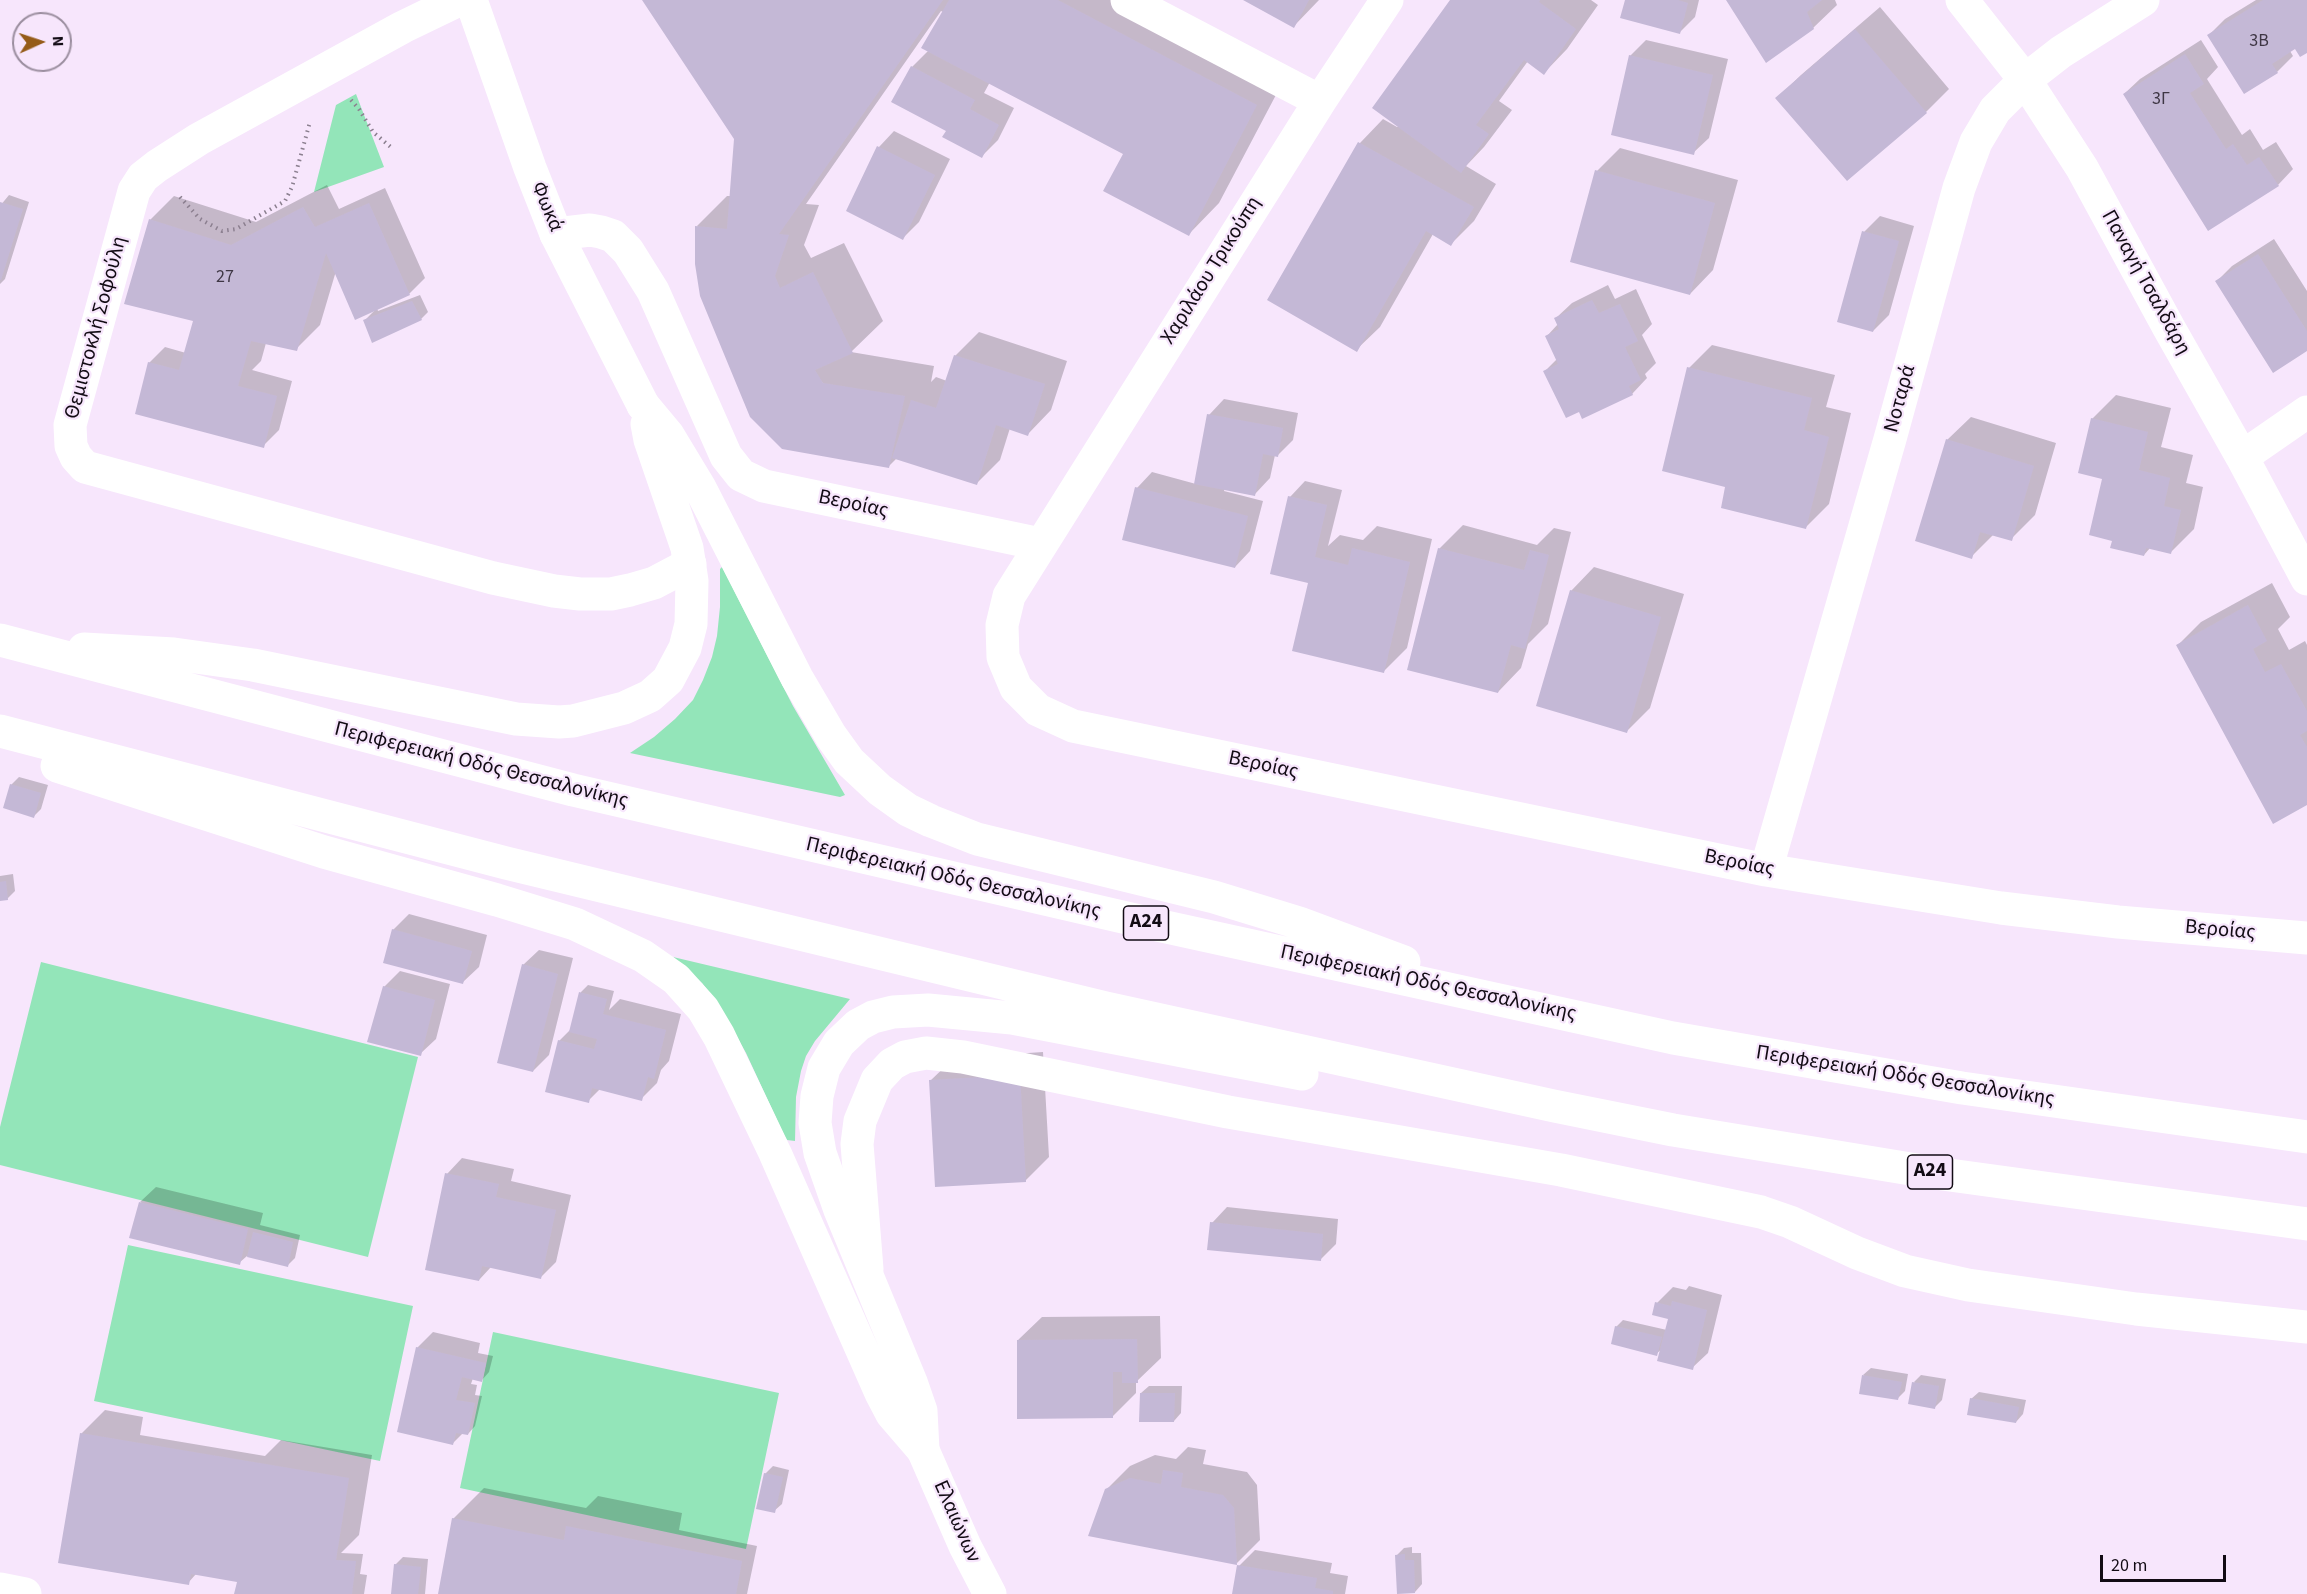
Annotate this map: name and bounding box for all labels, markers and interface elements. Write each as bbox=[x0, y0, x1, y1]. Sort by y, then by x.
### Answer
north arrow bbox=[12, 12, 72, 72]
house number: 3B bbox=[2249, 31, 2269, 53]
text: N bbox=[47, 35, 69, 47]
house number: 3Γ bbox=[2152, 89, 2170, 111]
street label: Φωκά bbox=[524, 178, 568, 236]
street label: Χαριλάου Τρικούπη bbox=[1156, 193, 1268, 349]
street label: Παναγή Τσαλδάρη bbox=[2095, 206, 2195, 360]
street label: Θεμιστοκλή Σοφούλη bbox=[60, 234, 134, 422]
house number: 27 bbox=[216, 267, 234, 289]
street label: Νοταρά bbox=[1880, 362, 1922, 436]
street label: Βεροίας bbox=[816, 485, 890, 525]
street label: Περιφερειακή Οδός Θεσσαλονίκης bbox=[332, 717, 630, 815]
street label: Βεροίας bbox=[1226, 746, 1300, 786]
street label: Περιφερειακή Οδός Θεσσαλονίκης bbox=[803, 833, 1103, 925]
street label: Βεροίας bbox=[1702, 845, 1776, 883]
road number: Α24 bbox=[1124, 906, 1168, 940]
street label: Βεροίας bbox=[2184, 915, 2256, 947]
street label: Περιφερειακή Οδός Θεσσαλονίκης bbox=[1278, 940, 1578, 1028]
street label: Περιφερειακή Οδός Θεσσαλονίκης bbox=[1754, 1041, 2056, 1113]
road number: Α24 bbox=[1908, 1155, 1952, 1189]
street label: Ελαιώνων bbox=[927, 1477, 985, 1567]
scale bar bbox=[2103, 1543, 2229, 1581]
text: 20 m bbox=[2111, 1553, 2147, 1578]

